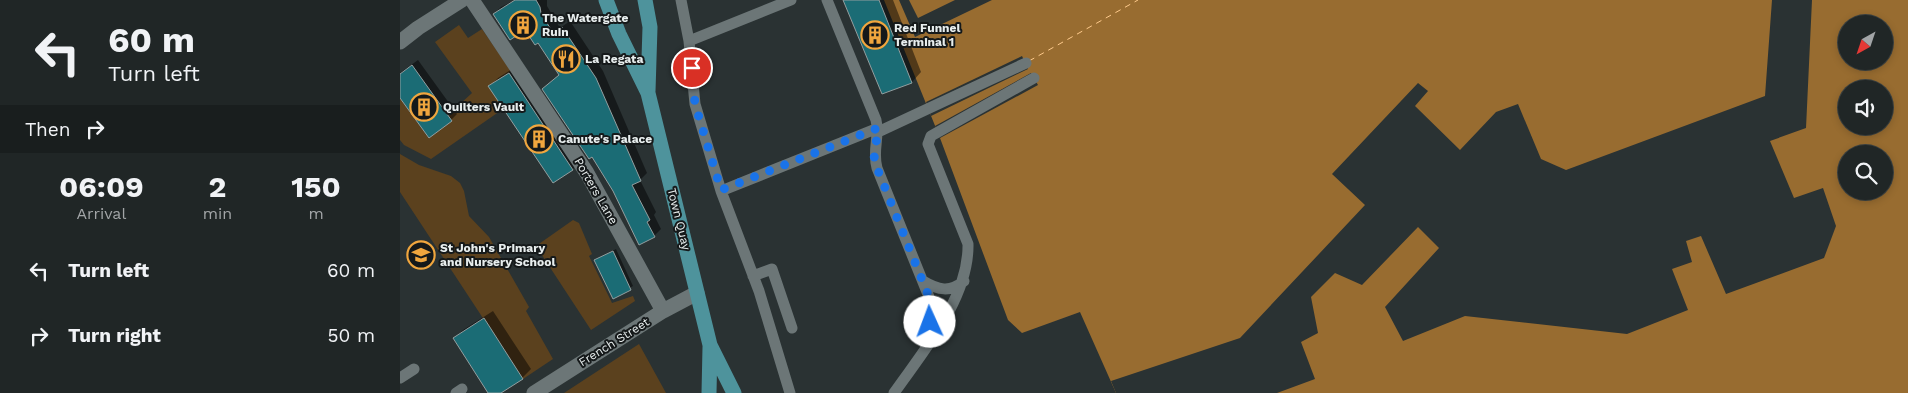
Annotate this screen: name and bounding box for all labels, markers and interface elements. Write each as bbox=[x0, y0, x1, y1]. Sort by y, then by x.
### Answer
building icon: The Watergate Ruin bbox=[508, 10, 538, 40]
place label: The Watergate Ruin bbox=[542, 11, 628, 39]
north arrow bbox=[1838, 15, 1892, 70]
map controls bbox=[1838, 15, 1893, 200]
text: 60 m bbox=[108, 19, 195, 61]
icon: left bbox=[25, 20, 90, 85]
building icon: Red Funnel Terminal 1 bbox=[860, 20, 890, 50]
place label: Red Funnel Terminal 1 bbox=[894, 21, 960, 49]
restaurant icon: La Regata bbox=[551, 44, 581, 74]
pin bbox=[671, 47, 713, 89]
place label: La Regata bbox=[585, 52, 643, 66]
icon: arrive bbox=[678, 54, 706, 82]
text: Turn left bbox=[108, 61, 200, 86]
button: sound bbox=[1838, 80, 1893, 135]
building icon: Quilters Vault bbox=[409, 92, 439, 122]
place label: Quilters Vault bbox=[443, 100, 525, 114]
icon: right bbox=[81, 115, 109, 143]
text: Then bbox=[25, 118, 71, 141]
building icon: Canute's Palace bbox=[524, 124, 554, 154]
place label: Canute's Palace bbox=[558, 132, 652, 146]
button: search bbox=[1838, 145, 1893, 200]
street label: Porters Lane bbox=[571, 155, 621, 227]
text: 06:09 bbox=[59, 169, 144, 204]
text: 2 bbox=[209, 169, 226, 204]
text: 150 bbox=[291, 169, 341, 204]
street label: Town Quay bbox=[665, 186, 694, 252]
text: Arrival bbox=[76, 204, 126, 223]
text: min bbox=[203, 204, 232, 223]
text: m bbox=[308, 204, 324, 223]
school or university icon: St John's Primary and Nursery School bbox=[406, 240, 436, 270]
place label: St John's Primary and Nursery School bbox=[440, 241, 555, 269]
icon: left bbox=[25, 257, 53, 285]
text: Turn left bbox=[68, 259, 149, 282]
text: 60 m bbox=[327, 259, 375, 282]
position arrow bbox=[903, 295, 955, 347]
street label: French Street bbox=[576, 315, 652, 369]
icon: right bbox=[25, 322, 53, 350]
text: Turn right bbox=[68, 324, 161, 347]
text: 50 m bbox=[328, 324, 375, 347]

